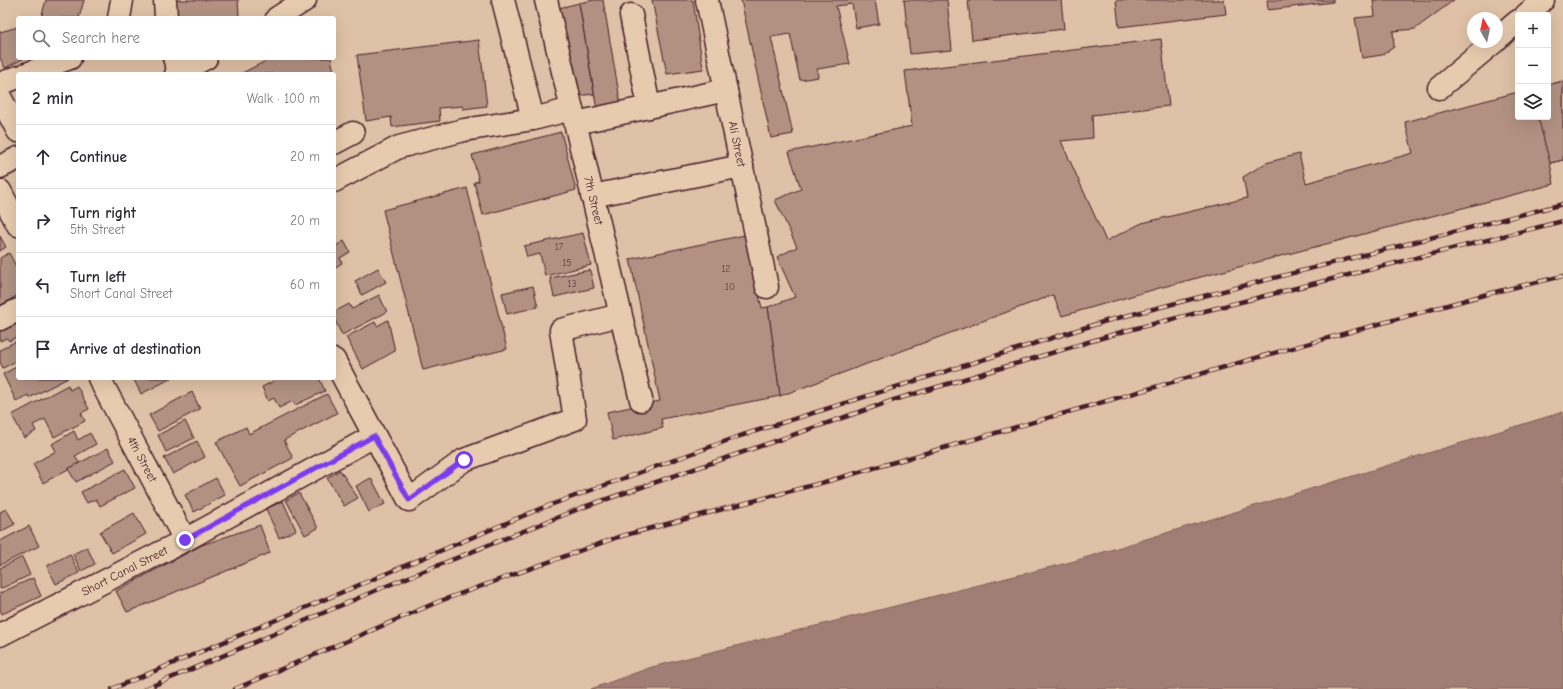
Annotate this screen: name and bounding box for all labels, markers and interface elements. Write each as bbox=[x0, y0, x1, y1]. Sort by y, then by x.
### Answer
north arrow bbox=[1467, 12, 1503, 48]
map controls bbox=[1515, 12, 1551, 120]
button: + bbox=[1515, 12, 1551, 48]
search box bbox=[16, 16, 336, 60]
icon: search bbox=[30, 27, 52, 49]
text: Search here bbox=[62, 29, 140, 47]
button: − bbox=[1515, 48, 1551, 84]
button: layers bbox=[1515, 84, 1551, 120]
text: 2 min bbox=[32, 89, 73, 108]
text: Walk · 100 m bbox=[247, 91, 320, 106]
street label: Ali Street bbox=[725, 120, 749, 169]
icon: ahead bbox=[32, 146, 54, 168]
text: Continue bbox=[70, 148, 127, 166]
text: 20 m bbox=[290, 149, 320, 164]
street label: 7th Street bbox=[581, 175, 606, 227]
text: Turn right bbox=[70, 204, 136, 222]
icon: right bbox=[32, 210, 54, 232]
text: 20 m bbox=[290, 213, 320, 228]
text: 5th Street bbox=[70, 222, 125, 237]
house number: 17 bbox=[555, 241, 564, 253]
house number: 15 bbox=[562, 257, 572, 269]
house number: 12 bbox=[721, 263, 731, 275]
text: Turn left bbox=[70, 268, 126, 286]
icon: left bbox=[32, 274, 54, 296]
text: 60 m bbox=[290, 277, 320, 292]
house number: 13 bbox=[567, 278, 577, 290]
house number: 10 bbox=[725, 281, 735, 293]
text: Short Canal Street bbox=[70, 286, 173, 301]
icon: arrive bbox=[32, 338, 54, 360]
text: Arrive at destination bbox=[70, 340, 201, 358]
street label: 4th Street bbox=[124, 434, 160, 485]
route start bbox=[455, 451, 473, 469]
route end bbox=[176, 531, 194, 549]
street label: Short Canal Street bbox=[79, 543, 170, 599]

